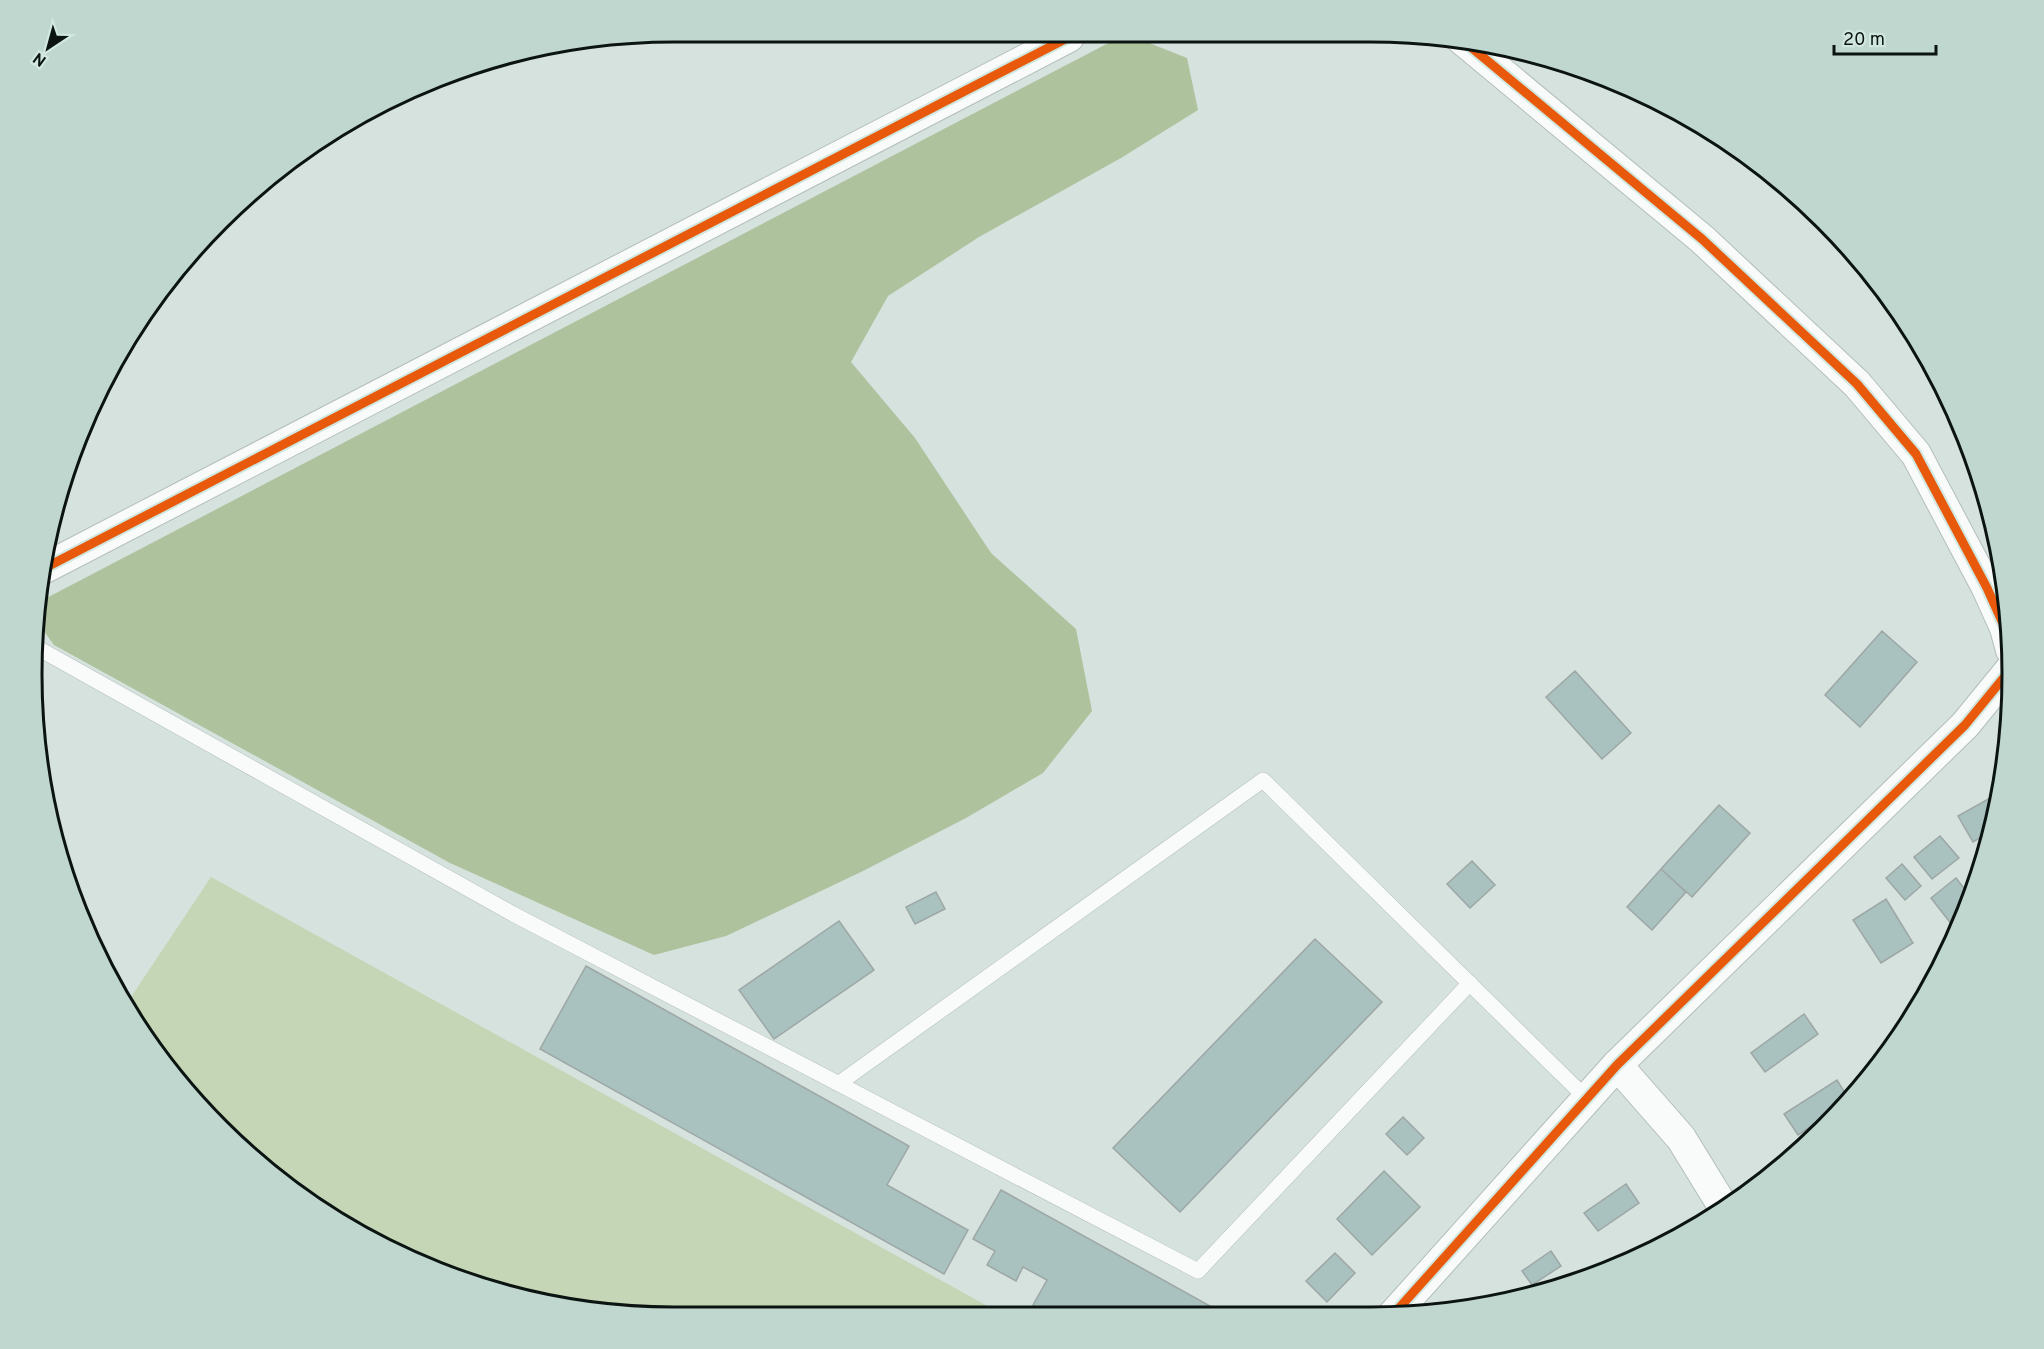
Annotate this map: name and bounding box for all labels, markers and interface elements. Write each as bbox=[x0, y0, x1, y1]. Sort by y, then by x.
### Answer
north arrow bbox=[18, 18, 78, 78]
scale bar bbox=[1834, 18, 1936, 56]
text: 20 m bbox=[1843, 29, 1885, 52]
text: N bbox=[30, 47, 51, 70]

